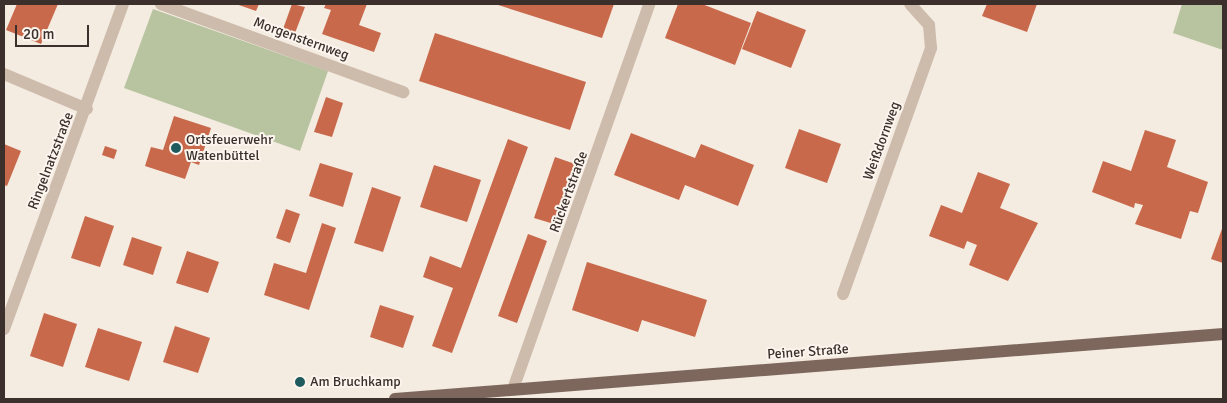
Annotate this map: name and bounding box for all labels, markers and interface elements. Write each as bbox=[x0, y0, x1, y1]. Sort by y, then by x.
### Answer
street label: Morgensternweg bbox=[251, 14, 351, 64]
scale bar bbox=[18, 15, 91, 47]
text: 20 m bbox=[23, 25, 54, 43]
street label: Weißdornweg bbox=[860, 99, 904, 183]
street label: Ringelnatzstraße bbox=[25, 110, 77, 212]
place label: Ortsfeuerwehr Watenbüttel bbox=[186, 132, 273, 164]
marker: Ortsfeuerwehr Watenbüttel bbox=[170, 142, 182, 154]
street label: Rückertstraße bbox=[547, 149, 591, 235]
street label: Peiner Straße bbox=[767, 341, 849, 363]
place label: Am Bruchkamp bbox=[310, 374, 401, 390]
marker: Am Bruchkamp bbox=[294, 376, 306, 388]

